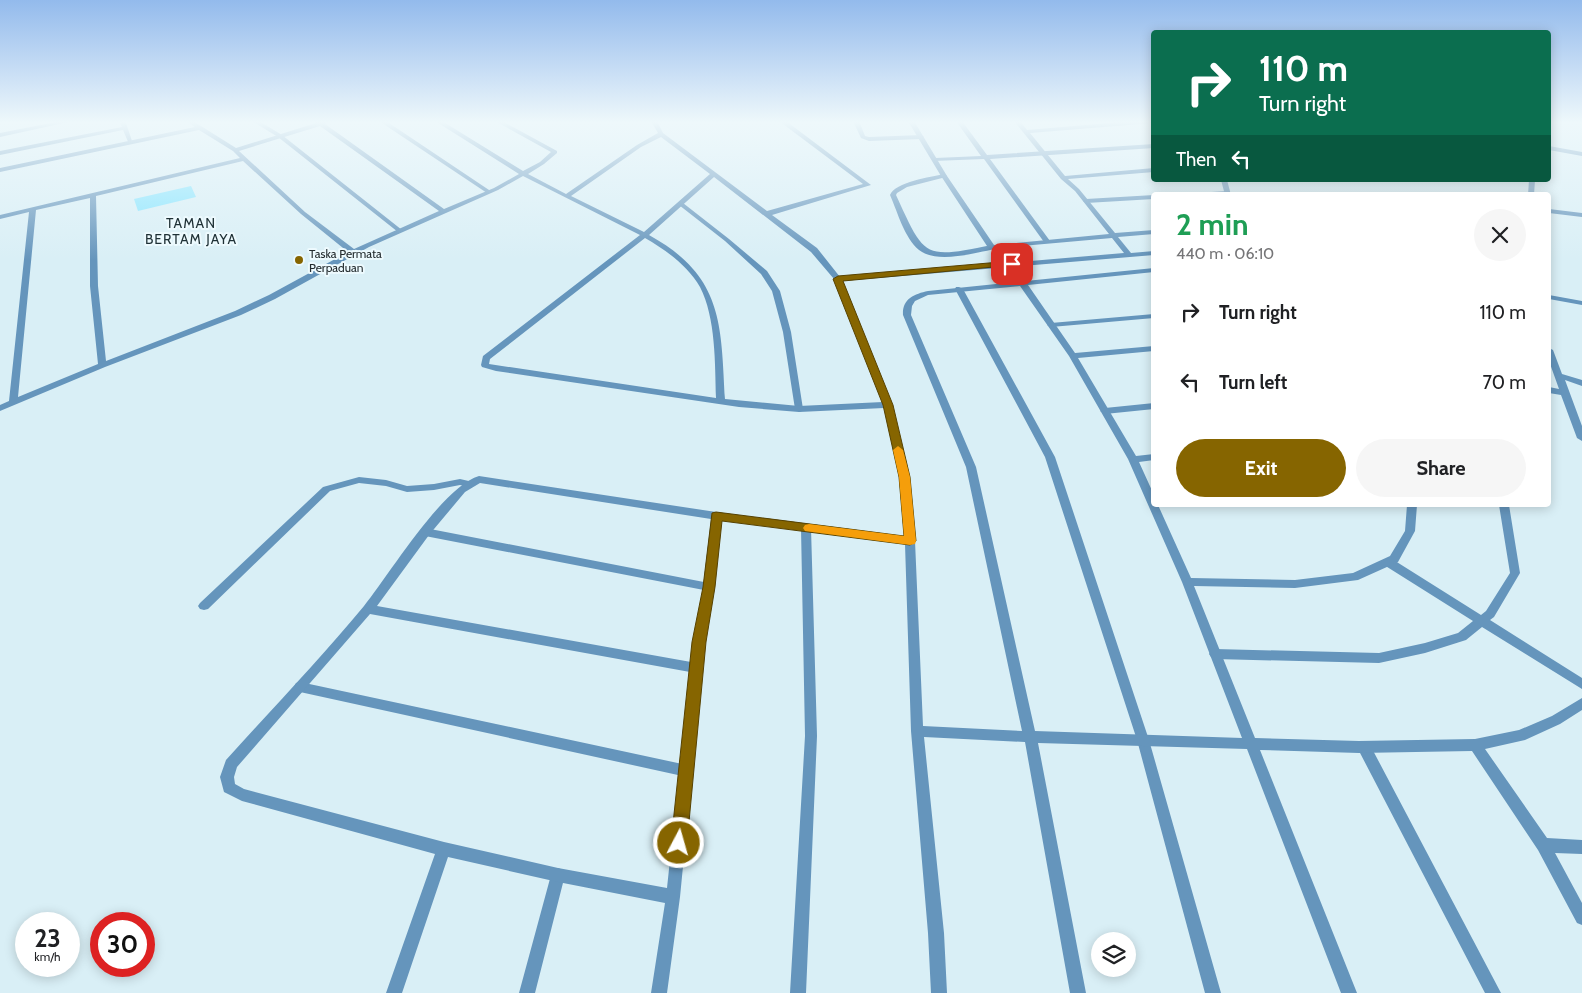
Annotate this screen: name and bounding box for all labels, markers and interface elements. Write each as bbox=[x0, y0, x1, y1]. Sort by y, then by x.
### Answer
text: 110 m bbox=[1259, 47, 1348, 90]
icon: right bbox=[1176, 50, 1241, 115]
text: Turn right bbox=[1259, 90, 1346, 117]
icon: left bbox=[1227, 145, 1255, 173]
text: Then bbox=[1176, 148, 1217, 171]
text: 2 min bbox=[1176, 206, 1248, 243]
button: close bbox=[1474, 209, 1526, 261]
district label: TAMAN BERTAM JAYA bbox=[145, 214, 237, 248]
pin bbox=[991, 243, 1033, 285]
text: 440 m · 06:10 bbox=[1176, 244, 1274, 263]
place label: Taska Permata Perpaduan bbox=[309, 246, 382, 275]
icon: arrive bbox=[998, 250, 1026, 278]
marker: Taska Permata Perpaduan bbox=[293, 254, 305, 266]
icon: right bbox=[1176, 298, 1204, 326]
text: Turn right bbox=[1219, 301, 1297, 324]
text: 110 m bbox=[1479, 301, 1526, 324]
icon: left bbox=[1176, 368, 1204, 396]
text: Turn left bbox=[1219, 371, 1287, 394]
text: 70 m bbox=[1482, 371, 1526, 394]
button: Exit bbox=[1176, 439, 1346, 497]
button: Share bbox=[1356, 439, 1526, 497]
position arrow bbox=[652, 816, 704, 868]
speed limit sign: 30 bbox=[90, 912, 155, 977]
text: 23 bbox=[34, 923, 61, 953]
map controls bbox=[1091, 932, 1136, 977]
button: layers bbox=[1091, 932, 1136, 977]
text: km/h bbox=[34, 949, 61, 964]

